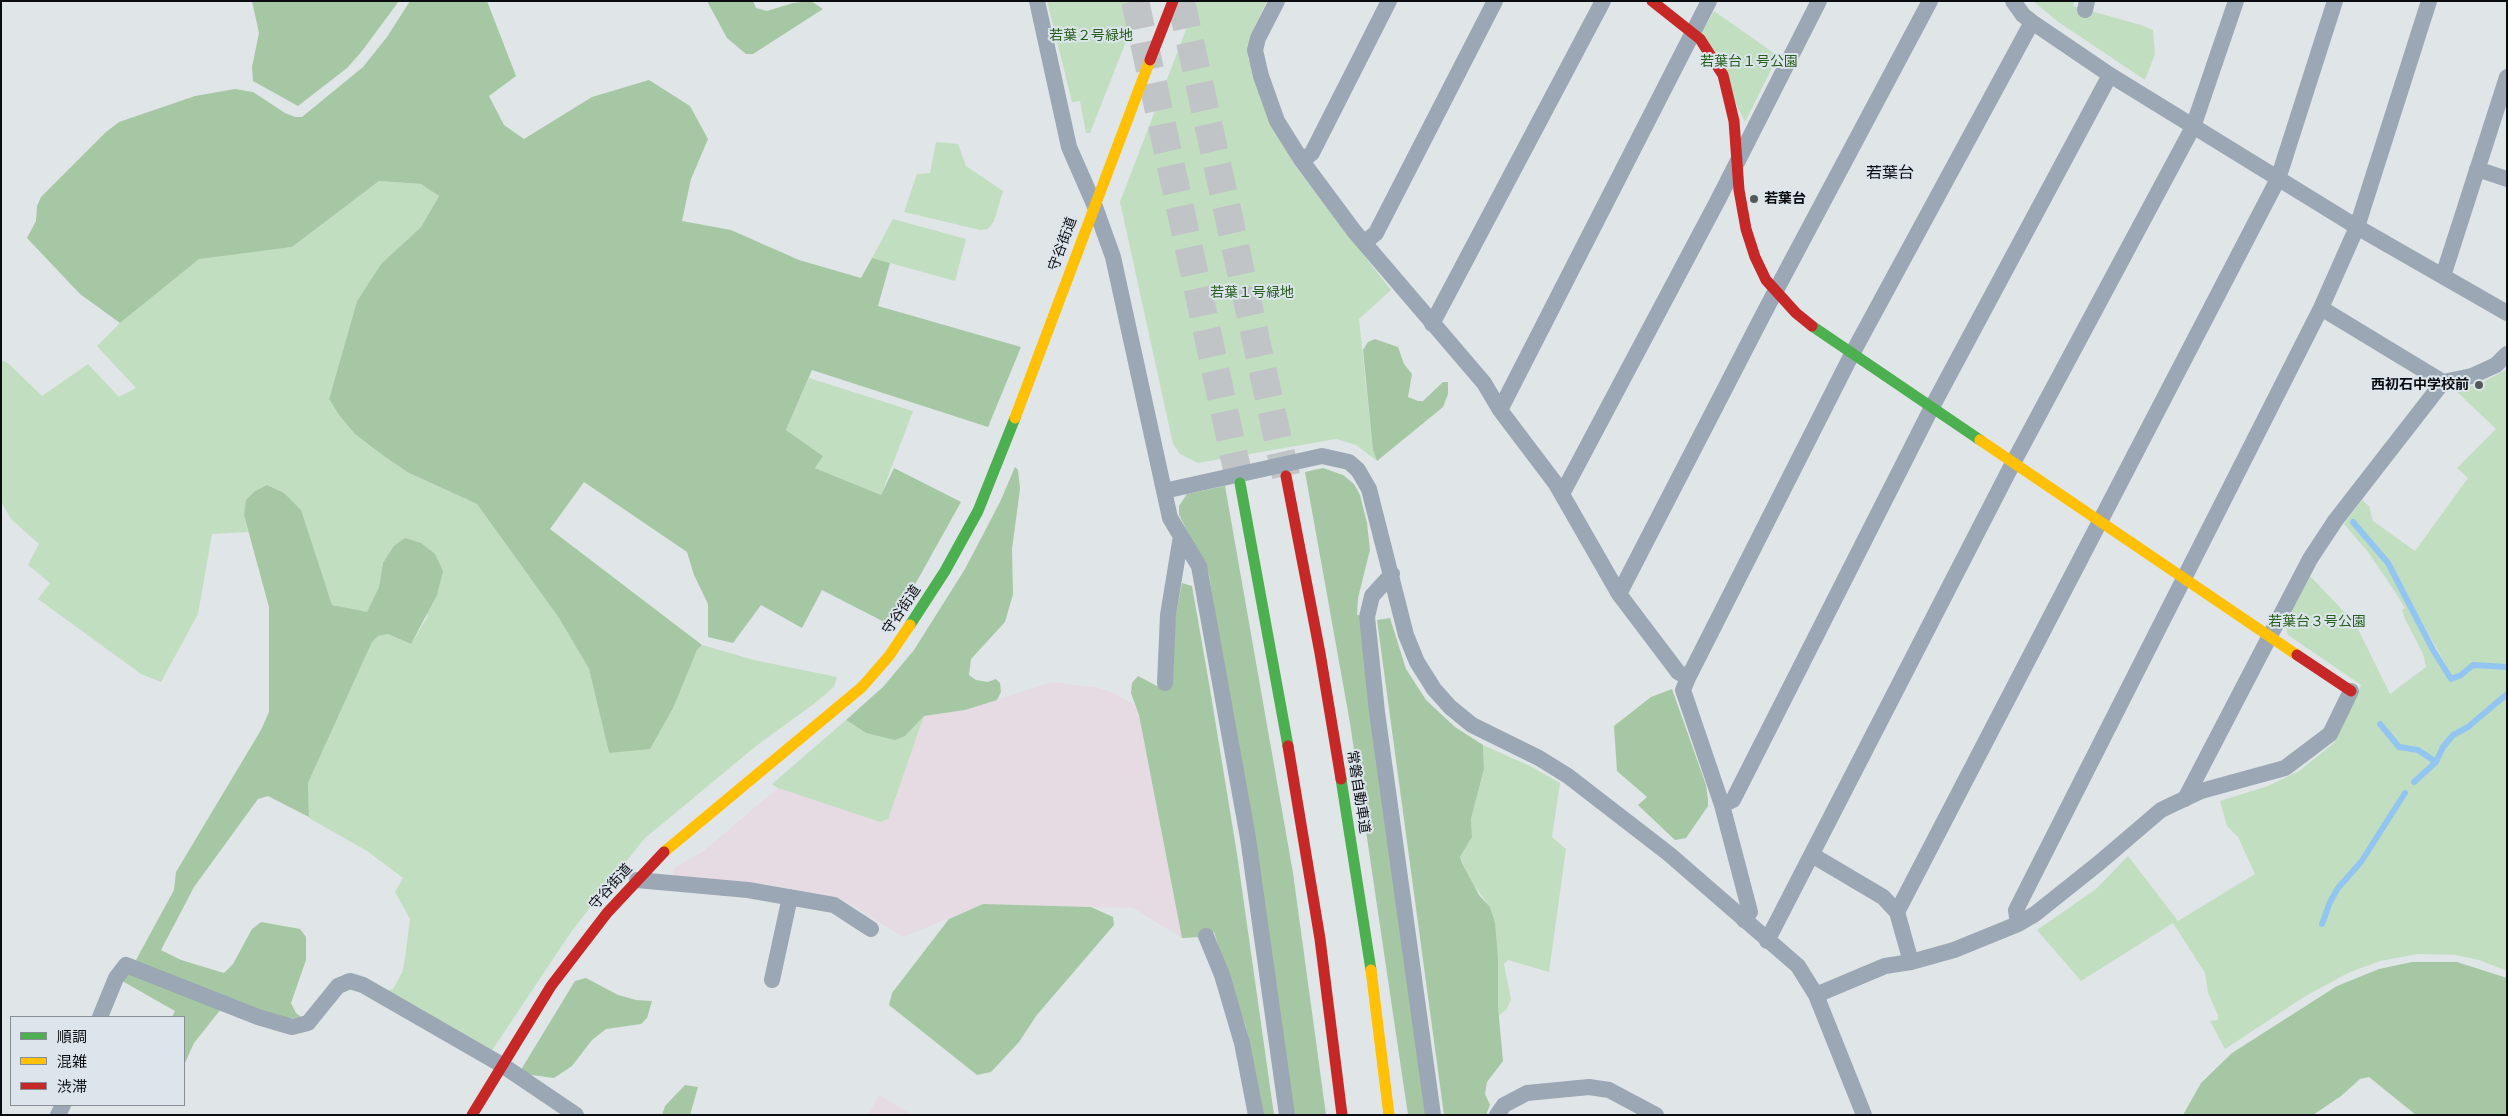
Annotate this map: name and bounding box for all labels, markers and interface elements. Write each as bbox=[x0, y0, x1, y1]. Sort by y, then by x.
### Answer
park label: 若葉２号緑地 bbox=[1049, 28, 1133, 44]
park label: 若葉台１号公園 bbox=[1700, 54, 1798, 70]
district label: 若葉台 bbox=[1866, 164, 1914, 184]
place label: 若葉台 bbox=[1764, 191, 1806, 207]
marker: 若葉台 bbox=[1748, 193, 1760, 205]
street label: 守谷街道 bbox=[1046, 215, 1080, 273]
park label: 若葉１号緑地 bbox=[1210, 285, 1294, 301]
place label: 西初石中学校前 bbox=[2371, 377, 2469, 393]
marker: 西初石中学校前 bbox=[2473, 379, 2485, 391]
street label: 守谷街道 bbox=[879, 582, 925, 638]
park label: 若葉台３号公園 bbox=[2268, 614, 2366, 630]
street label: 常磐自動車道 bbox=[1343, 749, 1373, 835]
street label: 守谷街道 bbox=[586, 861, 636, 913]
legend bbox=[10, 1016, 185, 1106]
text: 順調 bbox=[57, 1028, 87, 1045]
text: 混雑 bbox=[57, 1053, 87, 1070]
text: 渋滞 bbox=[57, 1078, 87, 1095]

